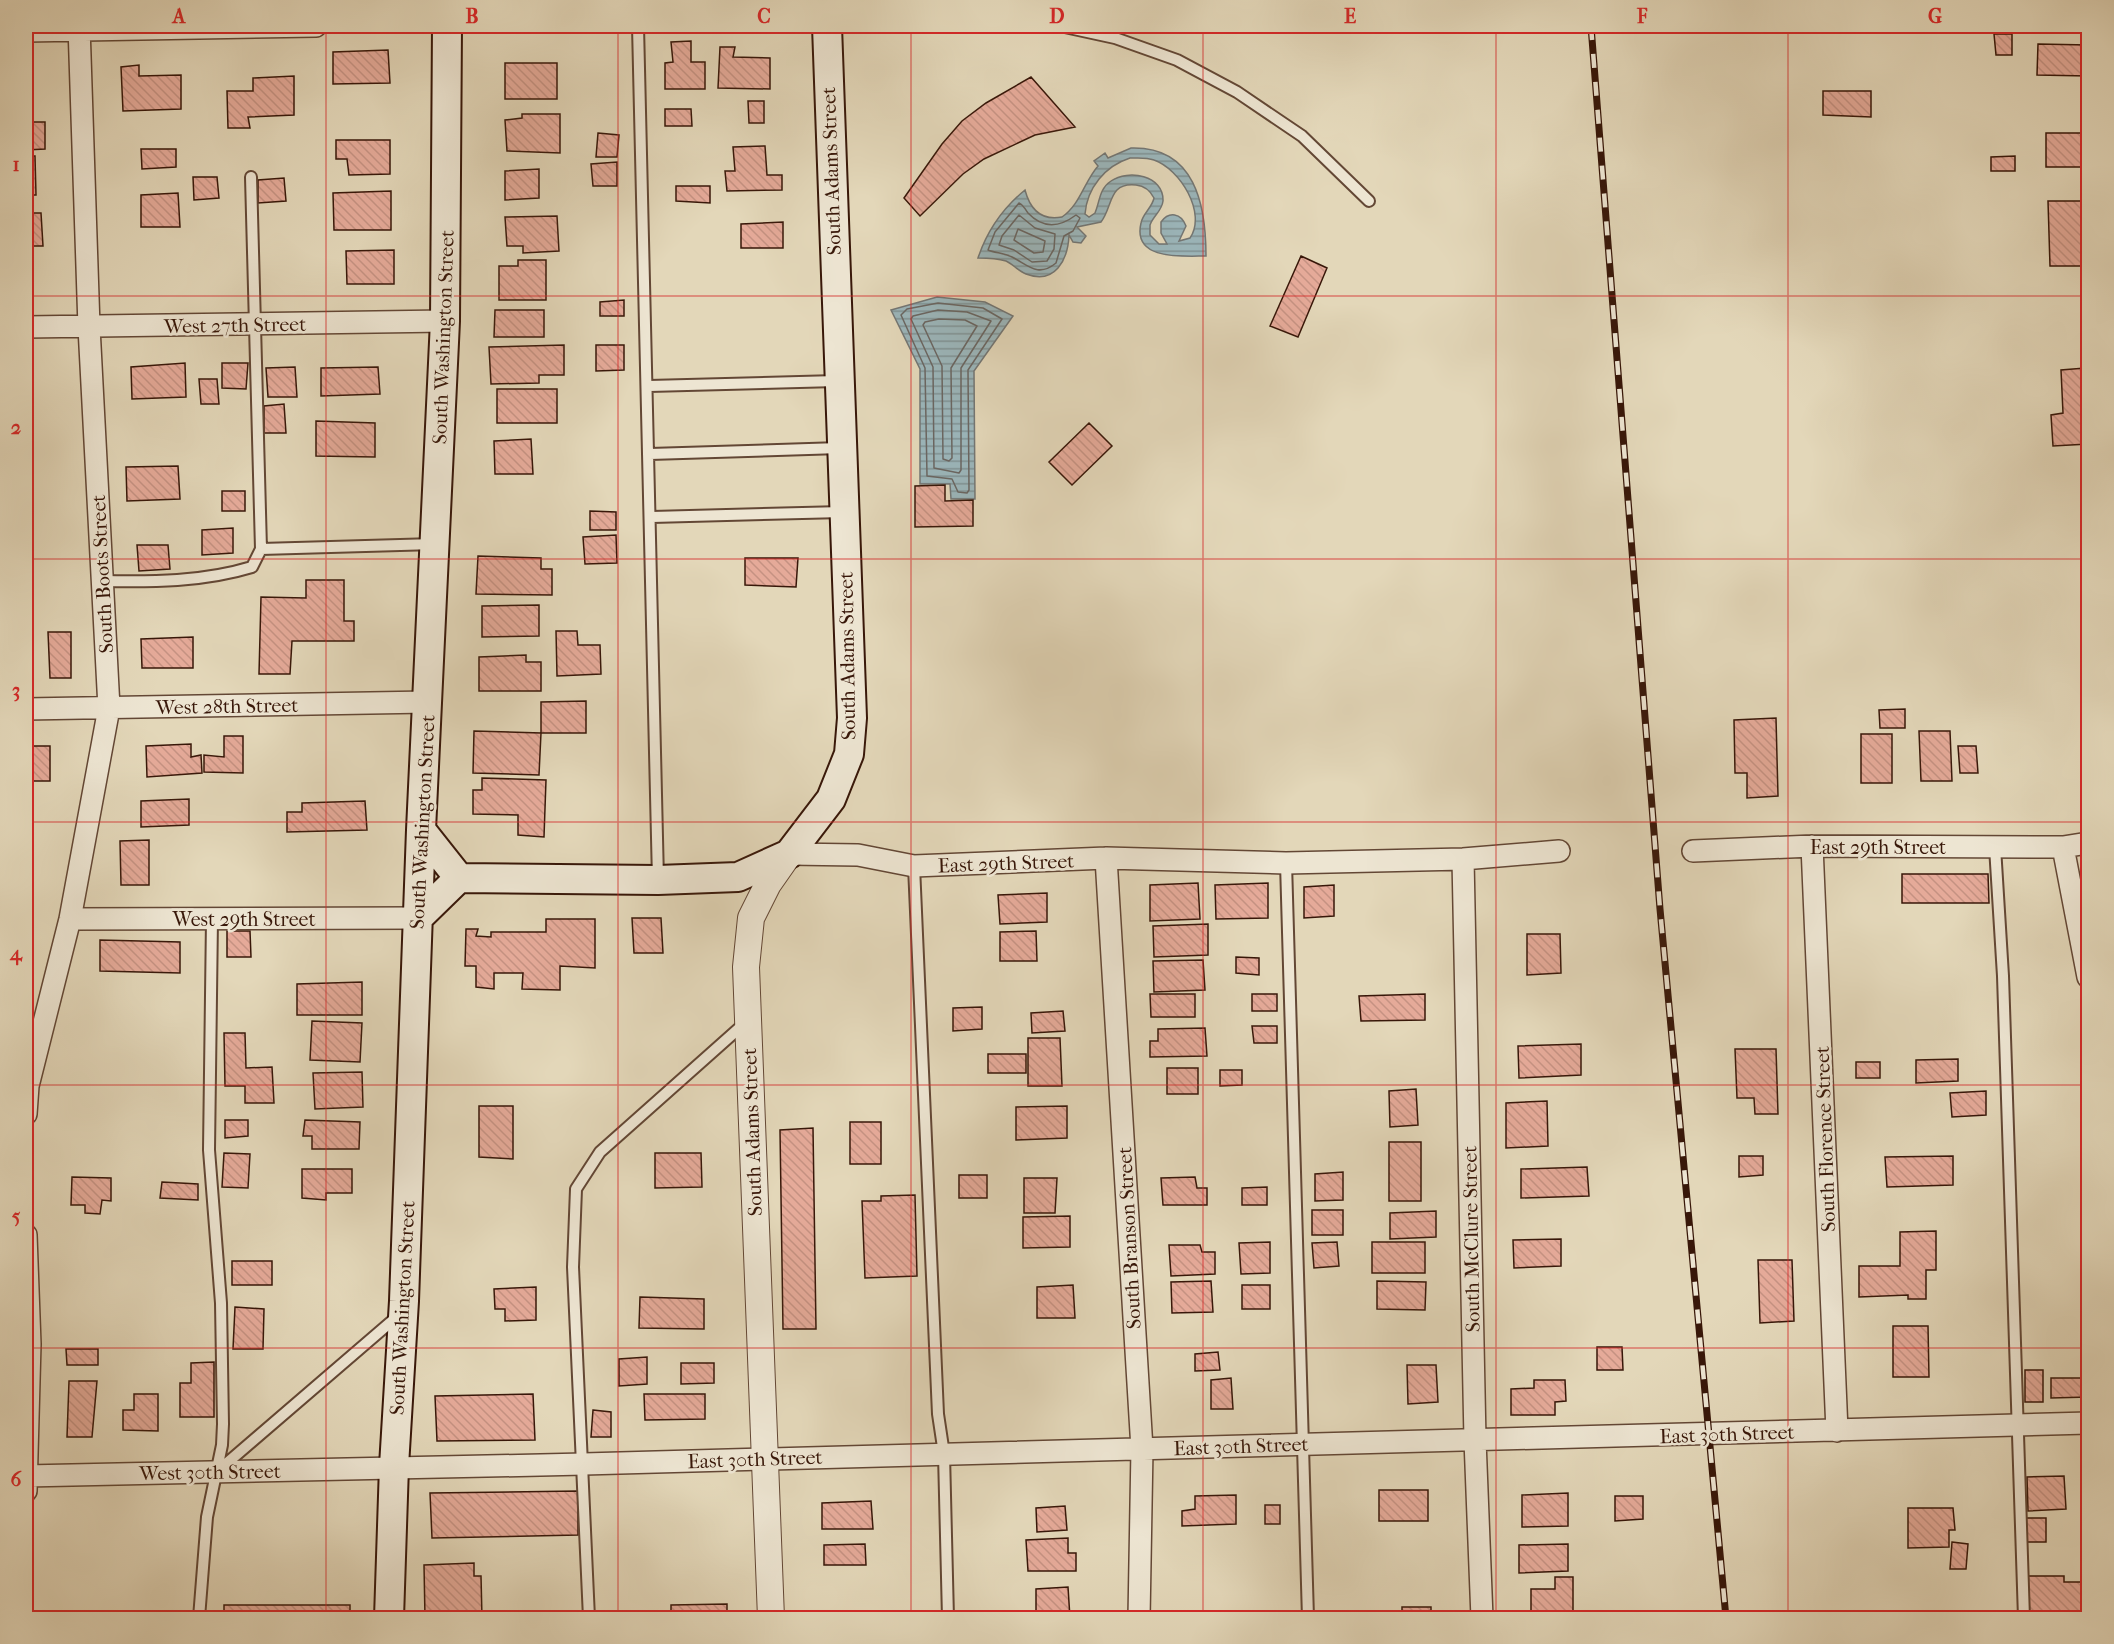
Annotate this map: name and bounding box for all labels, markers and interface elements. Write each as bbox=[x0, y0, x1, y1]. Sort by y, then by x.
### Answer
text: A bbox=[171, 5, 187, 28]
text: B bbox=[465, 5, 479, 28]
text: C bbox=[757, 5, 771, 28]
text: D bbox=[1049, 5, 1065, 28]
text: E bbox=[1344, 5, 1356, 28]
text: F bbox=[1636, 5, 1648, 28]
text: G bbox=[1928, 5, 1942, 28]
street label: South Adams Street bbox=[817, 86, 846, 256]
text: 1 bbox=[12, 153, 20, 176]
street label: South Washington Street bbox=[428, 229, 459, 445]
street label: West 27th Street bbox=[163, 313, 306, 338]
text: 2 bbox=[11, 416, 21, 439]
street label: South Boots Street bbox=[87, 494, 118, 654]
street label: South Adams Street bbox=[835, 572, 860, 740]
text: 3 bbox=[12, 679, 20, 702]
street label: West 28th Street bbox=[154, 694, 299, 719]
street label: South Washington Street bbox=[405, 714, 440, 930]
street label: East 29th Street bbox=[1810, 836, 1946, 859]
street label: East 29th Street bbox=[937, 850, 1075, 877]
street label: West 29th Street bbox=[171, 908, 316, 931]
text: 4 bbox=[9, 942, 23, 966]
street label: South Florence Street bbox=[1811, 1046, 1840, 1232]
street label: South Adams Street bbox=[738, 1047, 767, 1217]
street label: South McClure Street bbox=[1458, 1145, 1485, 1332]
street label: South Branson Street bbox=[1113, 1146, 1146, 1330]
street label: South Washington Street bbox=[385, 1200, 420, 1416]
text: 5 bbox=[12, 1205, 21, 1228]
street label: East 30th Street bbox=[1659, 1421, 1795, 1448]
street label: East 30th Street bbox=[1173, 1433, 1309, 1460]
street label: East 30th Street bbox=[687, 1446, 823, 1473]
street label: West 30th Street bbox=[138, 1460, 281, 1485]
text: 6 bbox=[11, 1468, 23, 1491]

